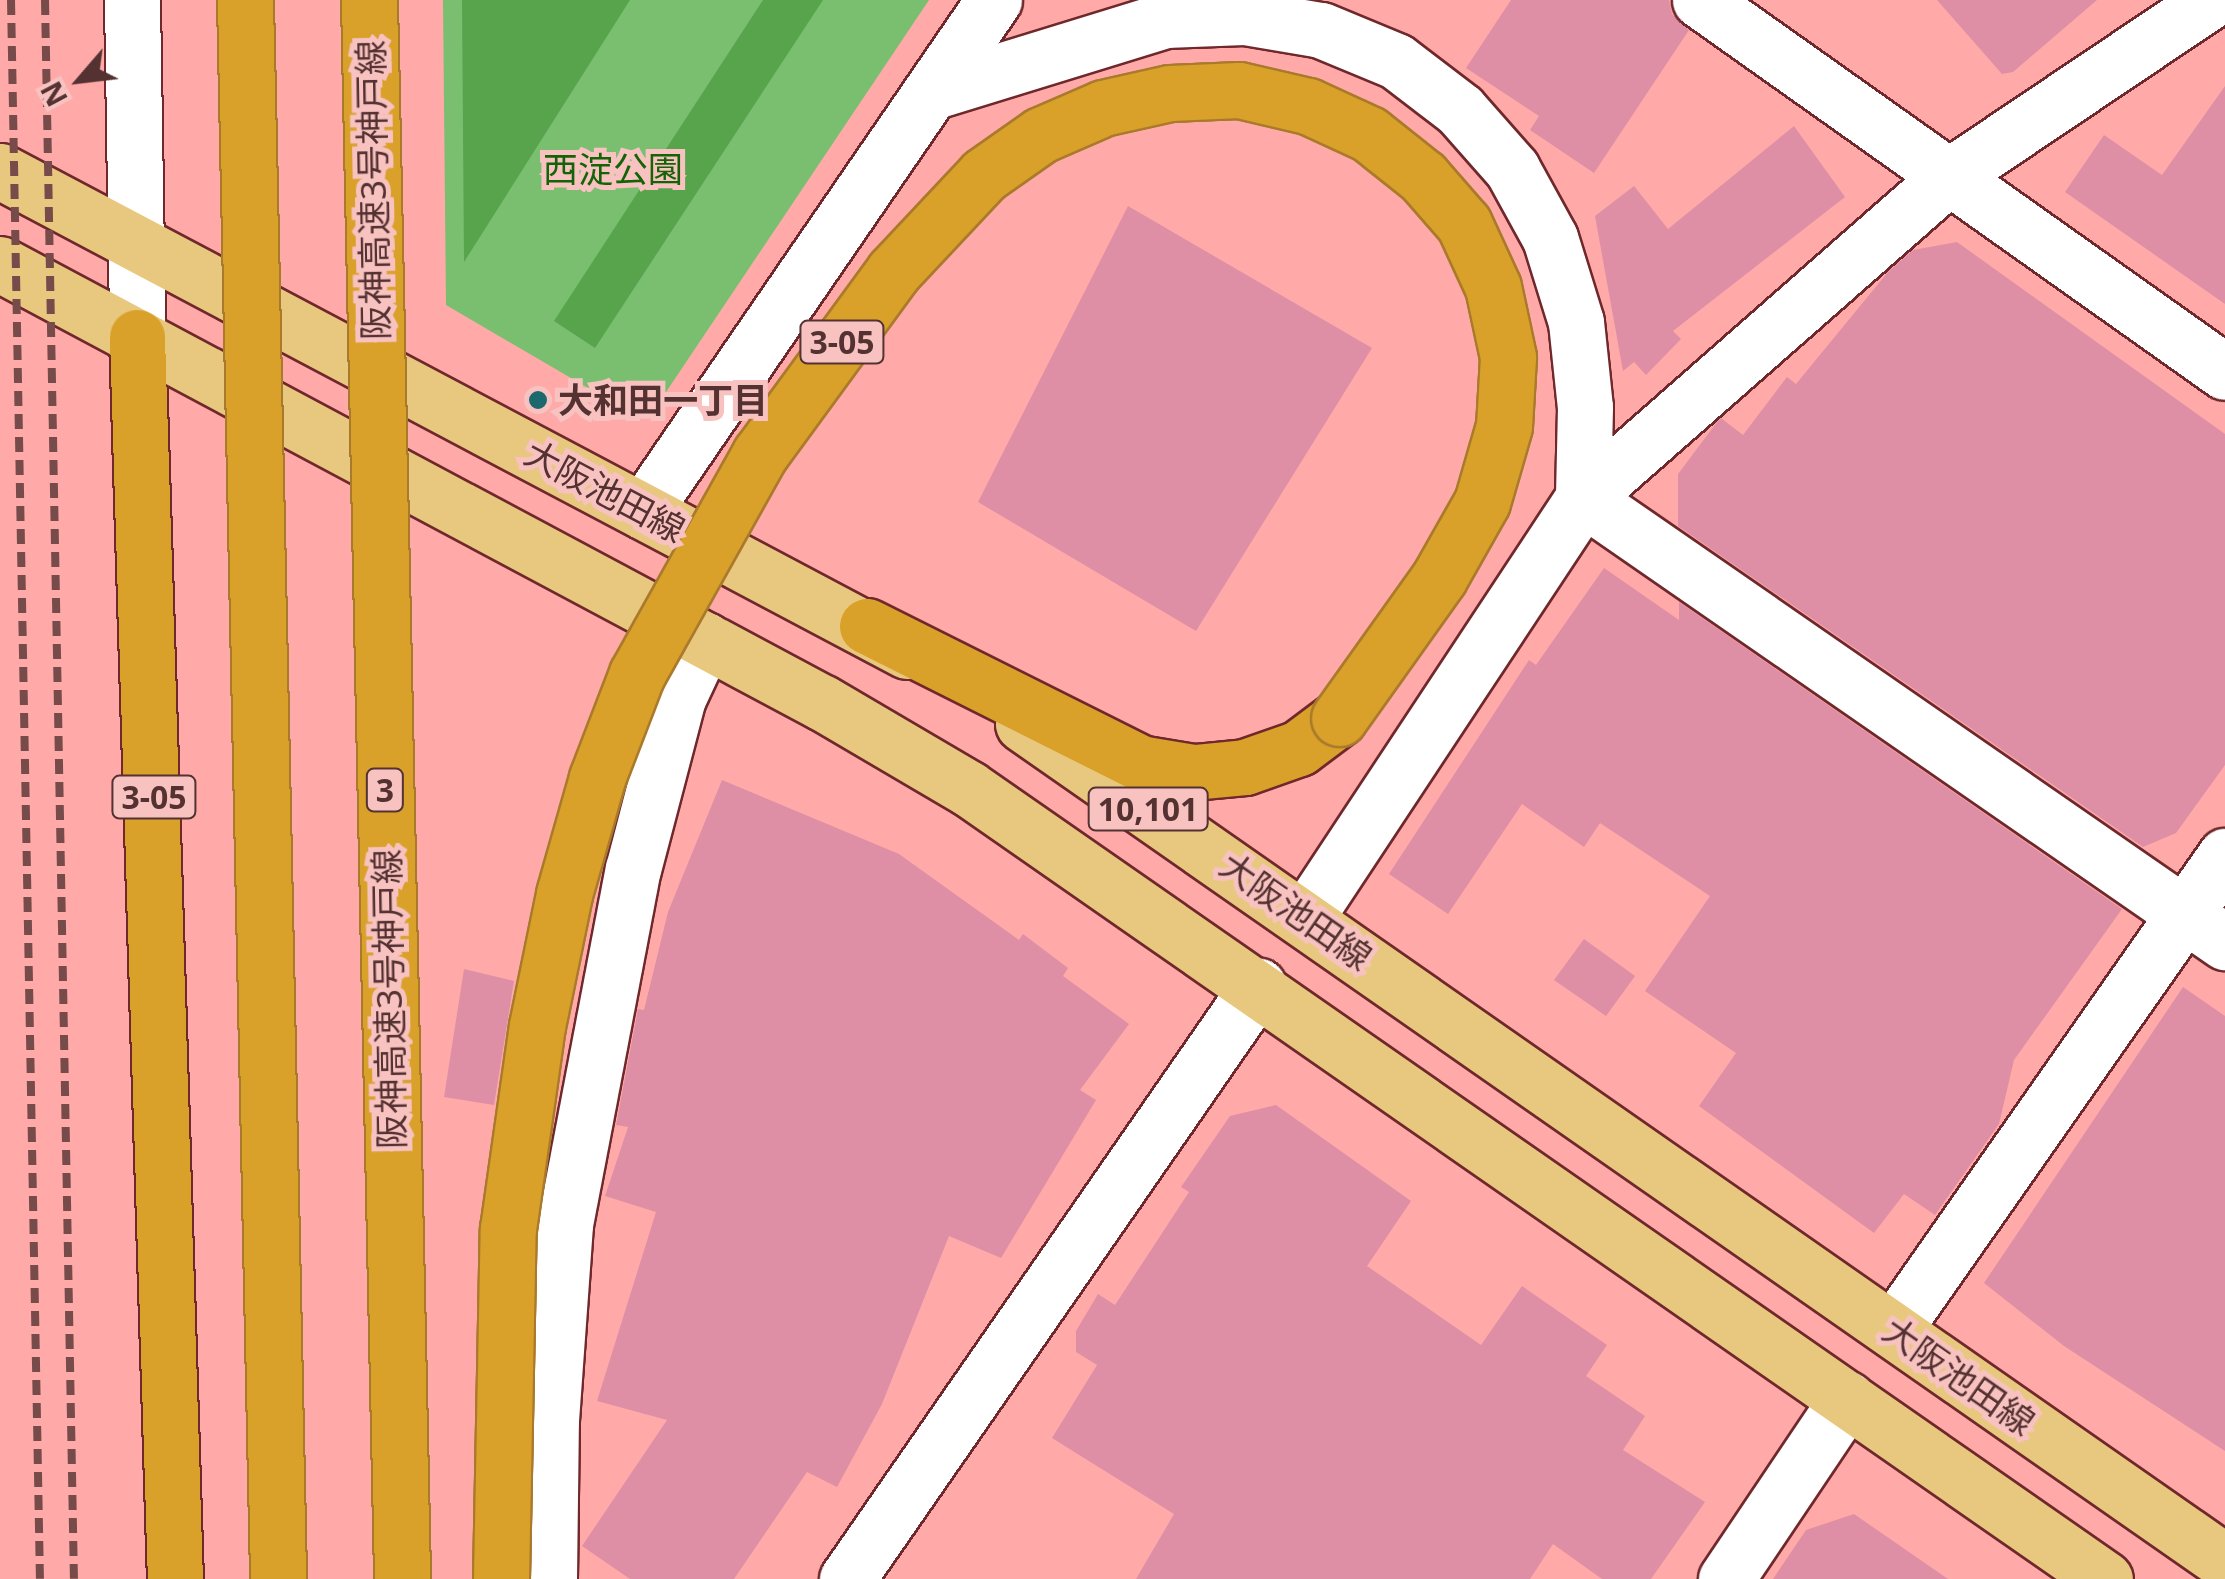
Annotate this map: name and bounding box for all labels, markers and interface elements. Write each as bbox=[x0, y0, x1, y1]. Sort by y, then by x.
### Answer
north arrow bbox=[30, 30, 130, 130]
street label: 阪神高速3号神戸線 bbox=[349, 40, 397, 340]
text: N bbox=[31, 75, 76, 113]
park label: 西淀公園 bbox=[543, 148, 683, 190]
road number: 3-05 bbox=[797, 315, 887, 369]
place label: 大和田一丁目 bbox=[558, 379, 768, 421]
marker: 大和田一丁目 bbox=[527, 389, 549, 411]
street label: 大阪池田線 bbox=[518, 431, 692, 551]
road number: 3 bbox=[365, 763, 405, 817]
road number: 3-05 bbox=[109, 770, 199, 824]
road number: 10,101 bbox=[1086, 782, 1210, 836]
street label: 大阪池田線 bbox=[1212, 844, 1380, 978]
street label: 阪神高速3号神戸線 bbox=[365, 849, 413, 1149]
street label: 大阪池田線 bbox=[1875, 1309, 2043, 1443]

